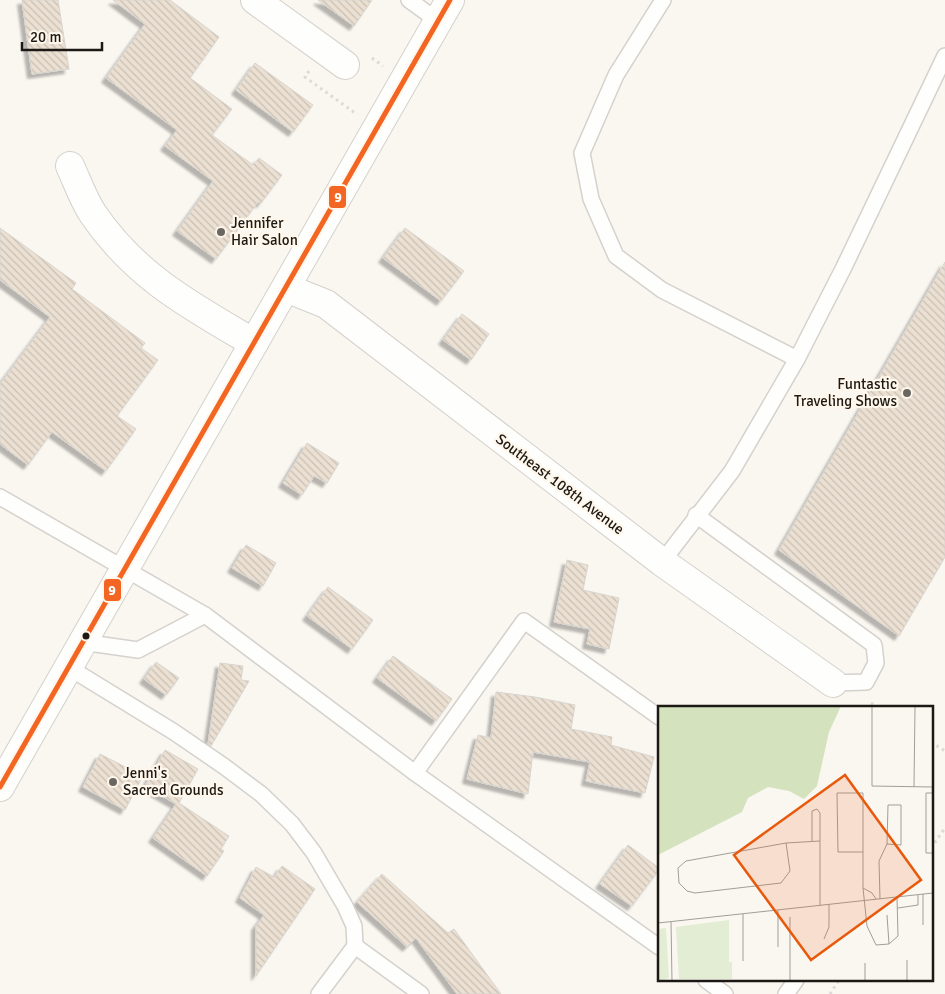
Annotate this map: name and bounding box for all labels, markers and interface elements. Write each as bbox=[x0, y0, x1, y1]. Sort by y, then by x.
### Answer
scale bar bbox=[22, 20, 102, 52]
text: 20 m bbox=[30, 28, 61, 46]
line badge: 9 bbox=[328, 185, 347, 209]
text: 9 bbox=[334, 189, 342, 206]
place label: Jennifer Hair Salon bbox=[231, 214, 298, 249]
marker: Jennifer Hair Salon bbox=[215, 226, 227, 238]
place label: Funtastic Traveling Shows bbox=[794, 375, 897, 410]
marker: Funtastic Traveling Shows bbox=[901, 387, 913, 399]
street label: Southeast 108th Avenue bbox=[492, 430, 628, 538]
line badge: 9 bbox=[103, 578, 122, 602]
text: 9 bbox=[108, 582, 116, 599]
unlabelled marker bbox=[81, 631, 91, 641]
inset map bbox=[658, 706, 932, 982]
place label: Jenni's Sacred Grounds bbox=[123, 764, 224, 799]
marker: Jenni's Sacred Grounds bbox=[107, 776, 119, 788]

